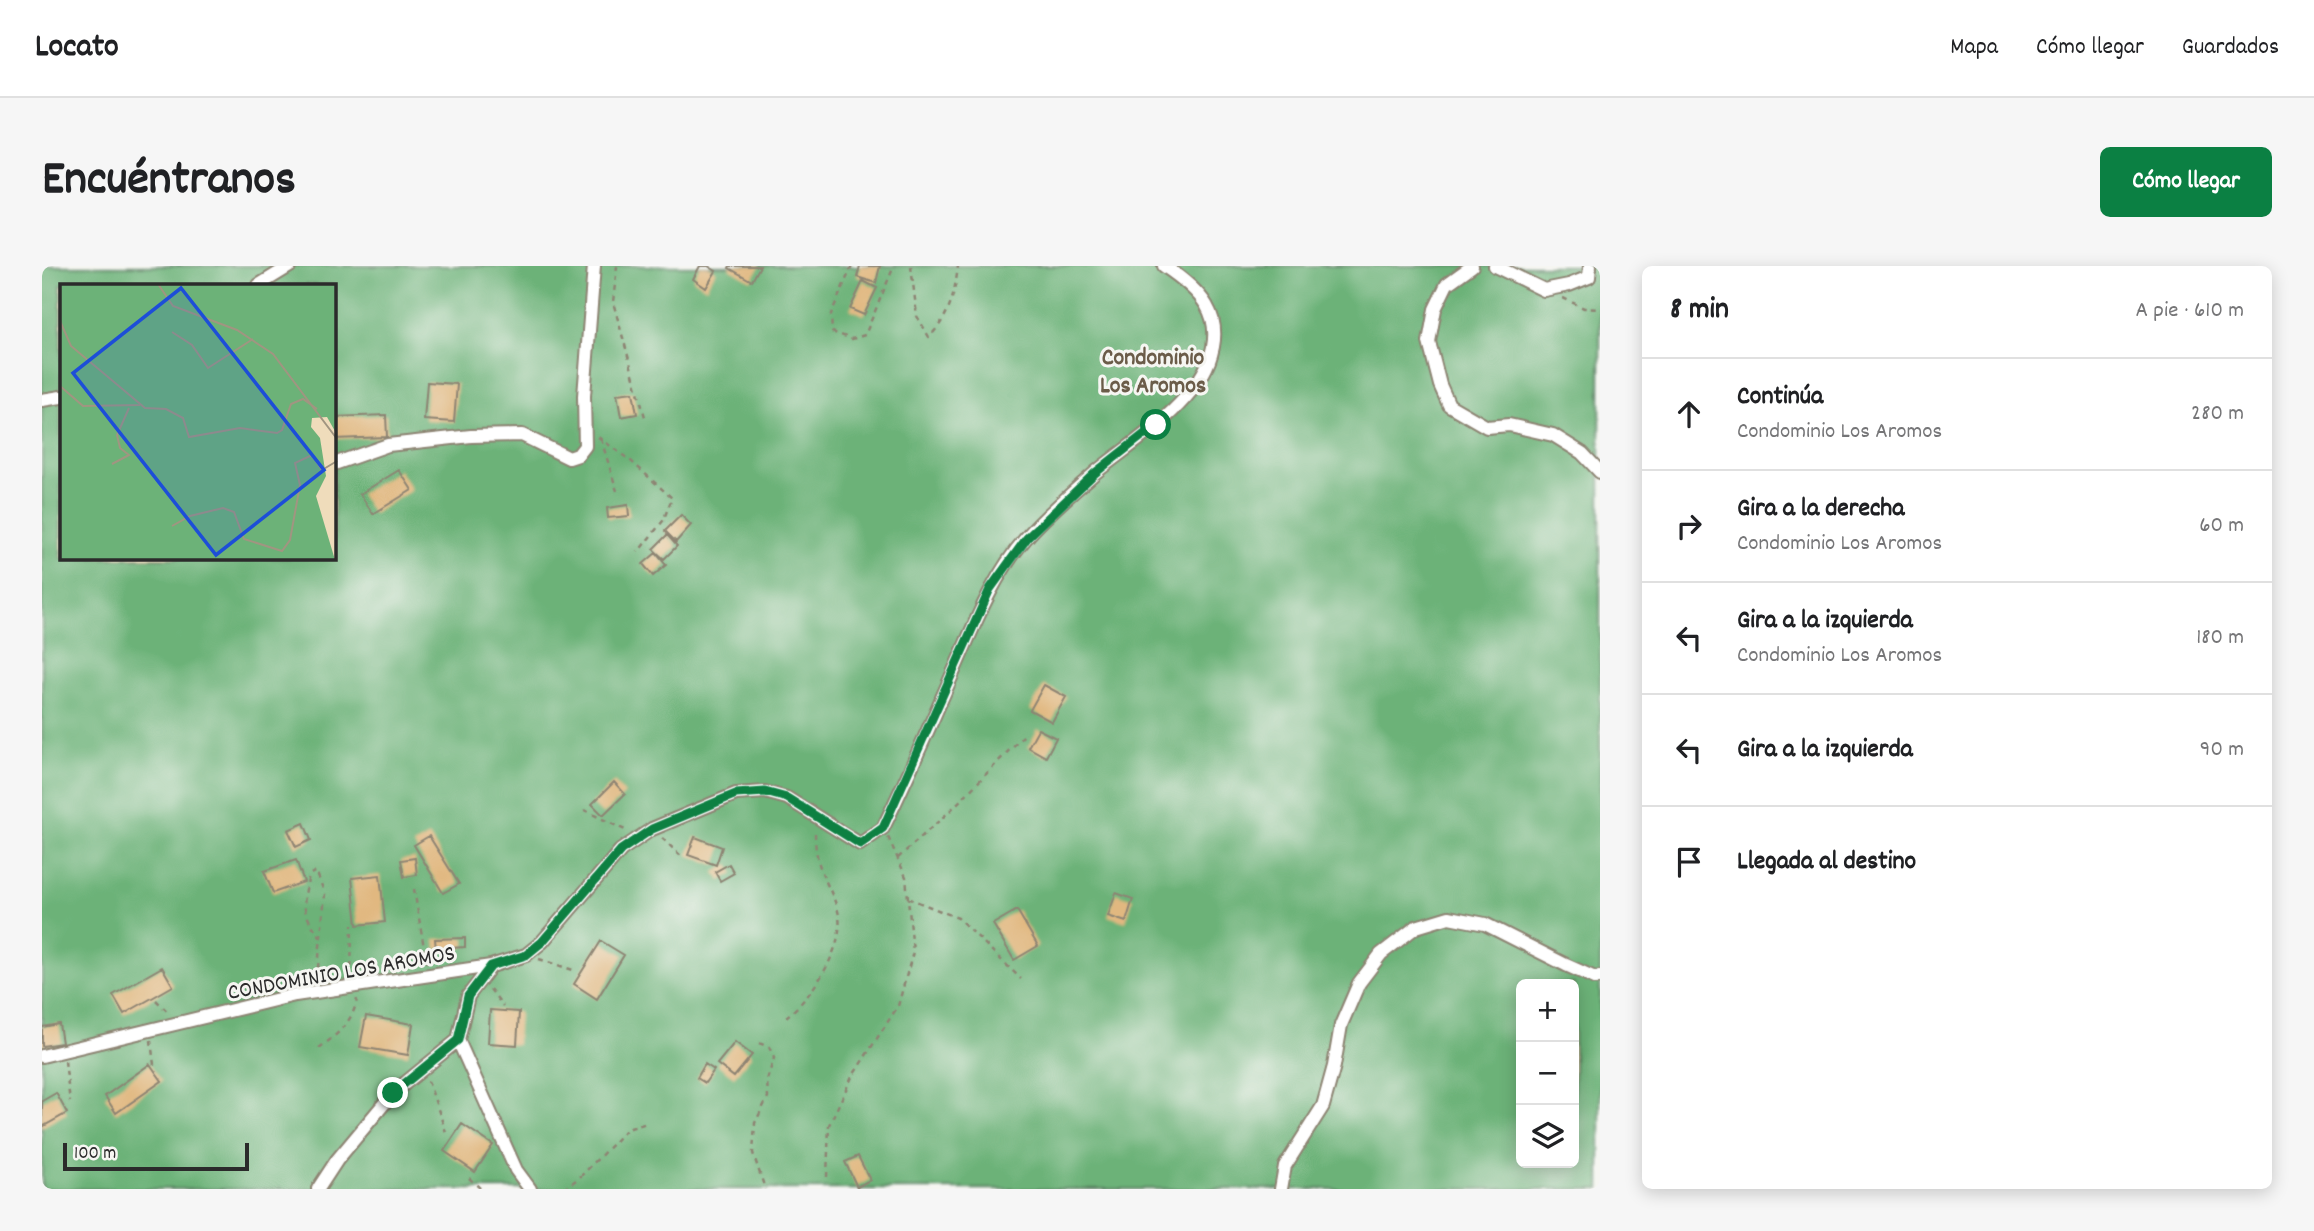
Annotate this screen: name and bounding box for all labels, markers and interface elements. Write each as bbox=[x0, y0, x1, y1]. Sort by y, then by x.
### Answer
text: Locato bbox=[35, 25, 119, 72]
text: Mapa bbox=[1950, 31, 1998, 65]
text: Cómo llegar bbox=[2036, 31, 2144, 65]
text: Guardados bbox=[2182, 31, 2279, 65]
text: Encuéntranos bbox=[42, 147, 296, 217]
button: Cómo llegar bbox=[2100, 147, 2272, 217]
inset map bbox=[60, 284, 336, 560]
text: 8 min bbox=[1670, 290, 1729, 333]
text: A pie · 610 m bbox=[2136, 295, 2244, 328]
district label: Condominio Los Aromos bbox=[1100, 342, 1206, 404]
text: Continúa bbox=[1737, 379, 1823, 416]
icon: ahead bbox=[1670, 395, 1708, 433]
text: 280 m bbox=[2191, 398, 2244, 431]
route start bbox=[1140, 409, 1171, 440]
text: Condominio Los Aromos bbox=[1737, 416, 1942, 449]
text: Gira a la derecha bbox=[1737, 491, 1904, 528]
icon: right bbox=[1670, 507, 1708, 545]
text: 60 m bbox=[2199, 510, 2244, 543]
text: Condominio Los Aromos bbox=[1737, 528, 1942, 561]
text: Gira a la izquierda bbox=[1737, 603, 1913, 640]
icon: left bbox=[1670, 619, 1708, 657]
text: 180 m bbox=[2196, 622, 2244, 655]
text: Condominio Los Aromos bbox=[1737, 640, 1942, 673]
icon: left bbox=[1670, 731, 1708, 769]
text: Gira a la izquierda bbox=[1737, 732, 1913, 769]
text: 90 m bbox=[2200, 734, 2244, 767]
icon: arrive bbox=[1670, 843, 1708, 881]
text: Llegada al destino bbox=[1737, 844, 1916, 881]
street label: CONDOMINIO LOS AROMOS bbox=[225, 938, 458, 1011]
map controls bbox=[1516, 979, 1579, 1168]
button: + bbox=[1516, 979, 1579, 1042]
button: − bbox=[1516, 1042, 1579, 1105]
route end bbox=[377, 1077, 408, 1108]
button: layers bbox=[1516, 1105, 1579, 1168]
scale bar bbox=[63, 1140, 248, 1172]
text: 100 m bbox=[74, 1141, 116, 1168]

